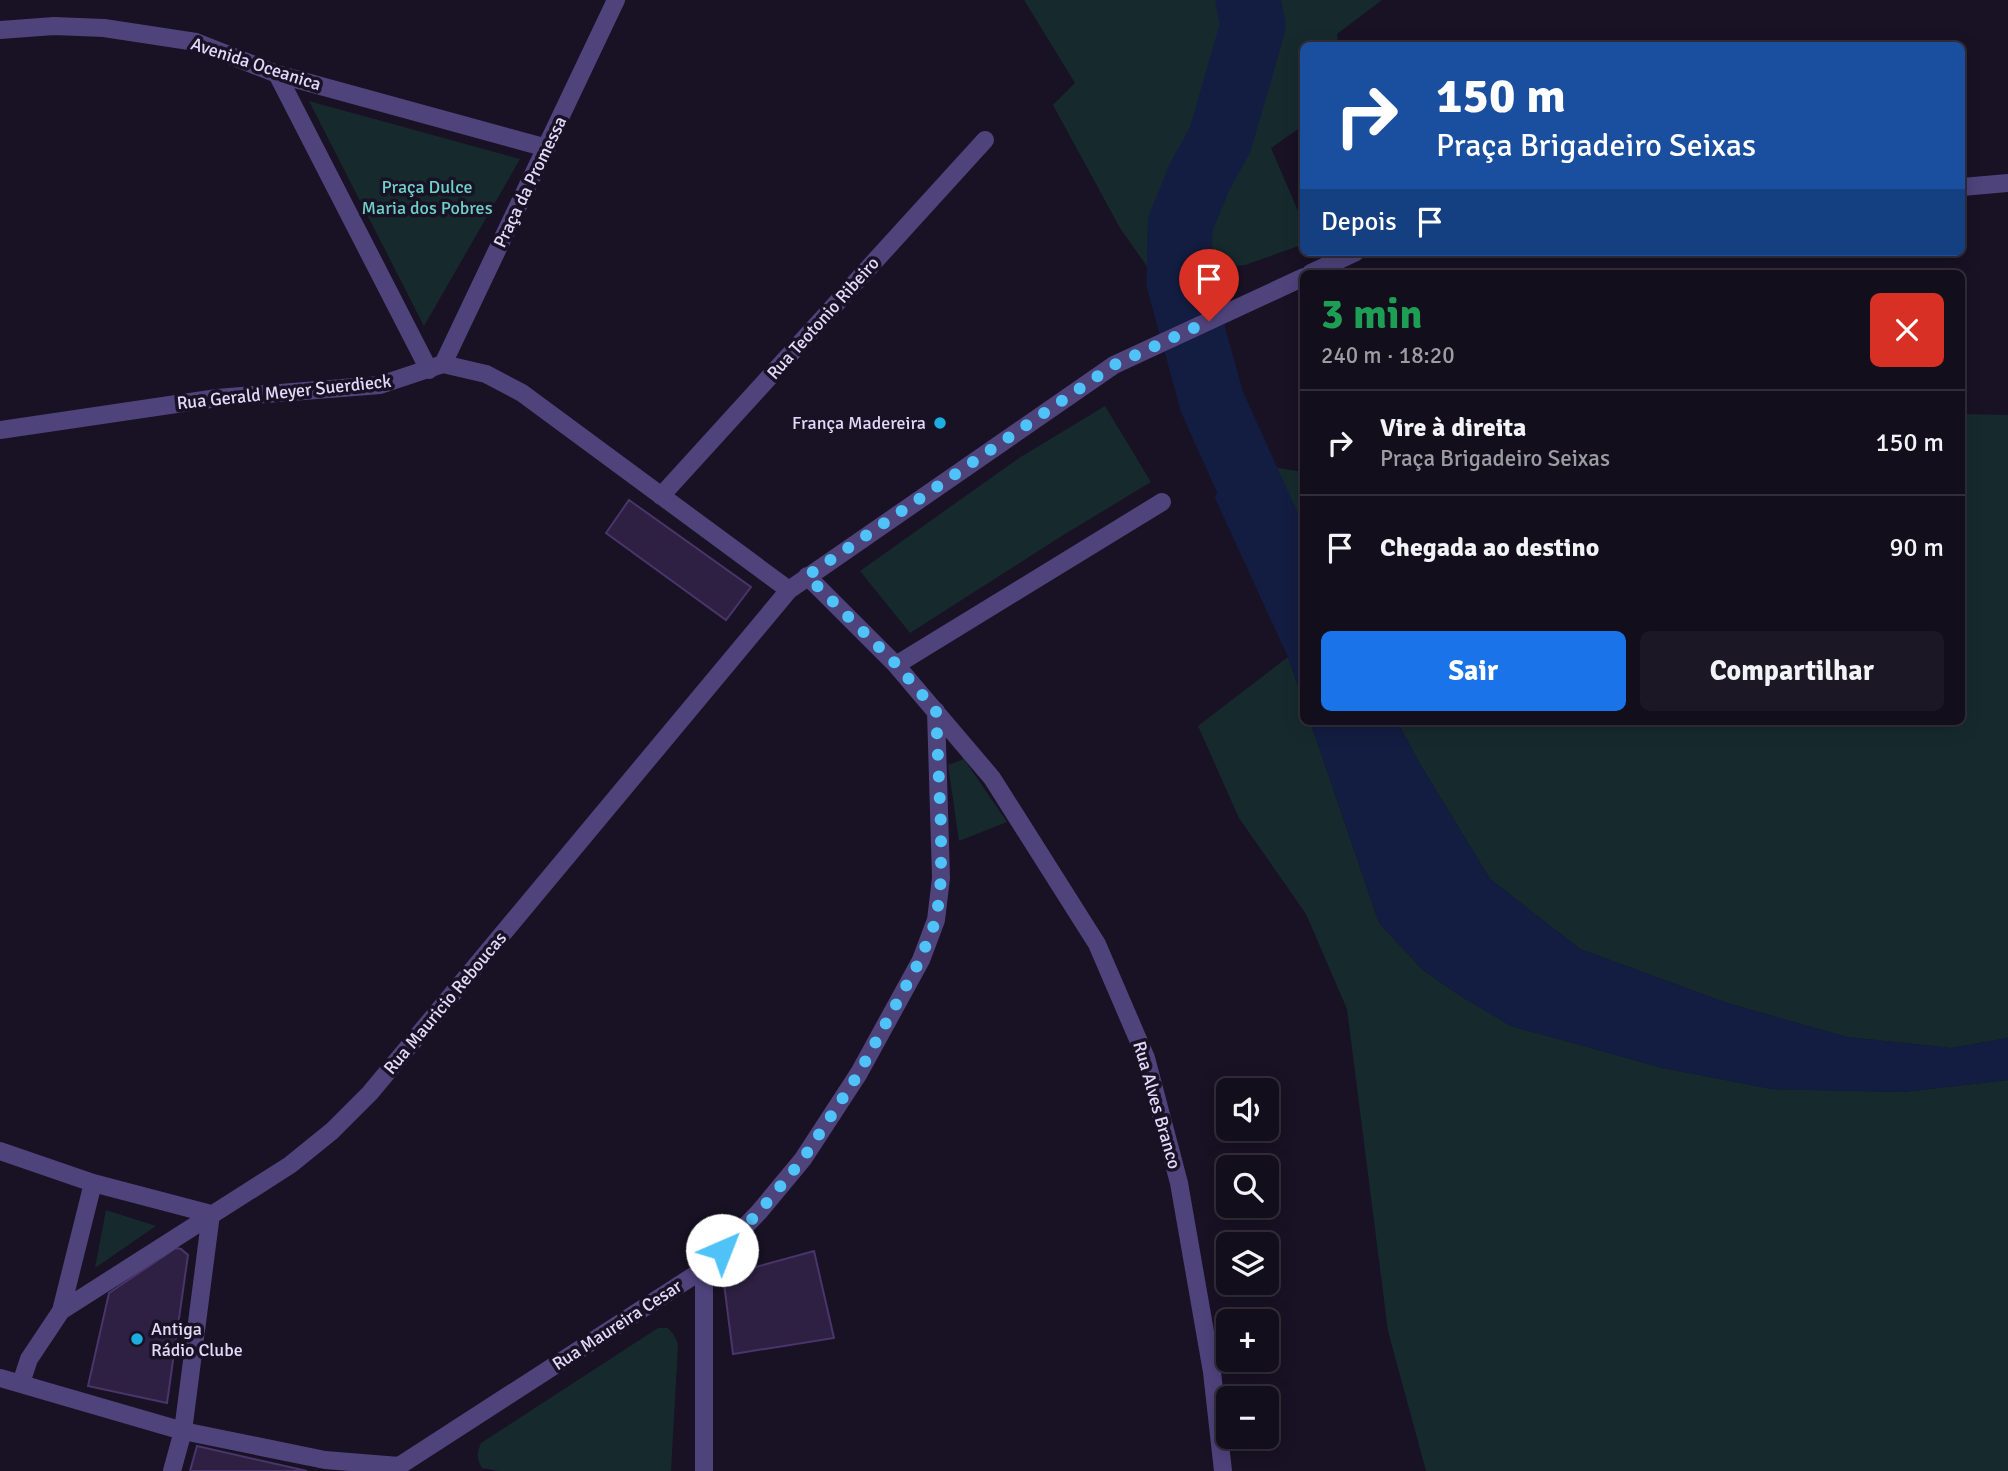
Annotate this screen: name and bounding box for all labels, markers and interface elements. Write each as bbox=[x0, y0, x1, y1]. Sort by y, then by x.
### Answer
street label: Avenida Oceanica bbox=[188, 33, 324, 95]
text: 150 m bbox=[1436, 66, 1566, 126]
icon: right bbox=[1321, 70, 1412, 161]
street label: Praça da Promessa bbox=[489, 113, 571, 251]
text: Praça Brigadeiro Seixas bbox=[1436, 126, 1756, 165]
park label: Praça Dulce Maria dos Pobres bbox=[361, 176, 493, 219]
icon: arrive bbox=[1411, 203, 1449, 241]
text: Depois bbox=[1321, 206, 1397, 238]
pin bbox=[1179, 249, 1239, 321]
street label: Rua Teotonio Ribeiro bbox=[762, 252, 884, 384]
icon: arrive bbox=[1190, 260, 1228, 298]
text: 3 min bbox=[1321, 289, 1422, 340]
button: close bbox=[1870, 293, 1944, 367]
text: 240 m · 18:20 bbox=[1321, 341, 1455, 370]
street label: Rua Gerald Meyer Suerdieck bbox=[176, 370, 392, 414]
place label: França Madereira bbox=[792, 412, 926, 434]
text: Vire à direita bbox=[1380, 412, 1526, 444]
marker: França Madereira bbox=[932, 415, 948, 431]
icon: right bbox=[1321, 424, 1359, 462]
text: 150 m bbox=[1875, 427, 1944, 459]
text: Praça Brigadeiro Seixas bbox=[1380, 444, 1610, 473]
icon: arrive bbox=[1321, 529, 1359, 567]
text: Chegada ao destino bbox=[1380, 532, 1599, 564]
text: 90 m bbox=[1889, 532, 1944, 564]
button: Sair bbox=[1321, 631, 1626, 711]
button: Compartilhar bbox=[1640, 631, 1944, 711]
street label: Rua Mauricio Reboucas bbox=[379, 927, 511, 1079]
street label: Rua Alves Branco bbox=[1128, 1039, 1186, 1171]
map controls bbox=[1216, 1078, 1279, 1449]
button: sound bbox=[1216, 1078, 1279, 1141]
button: search bbox=[1216, 1155, 1279, 1218]
position arrow bbox=[685, 1213, 759, 1287]
button: layers bbox=[1216, 1232, 1279, 1295]
street label: Rua Maureira Cesar bbox=[548, 1275, 686, 1375]
button: + bbox=[1216, 1309, 1279, 1372]
place label: Antiga Rádio Clube bbox=[151, 1318, 243, 1361]
marker: Antiga Rádio Clube bbox=[129, 1331, 145, 1347]
button: − bbox=[1216, 1386, 1279, 1449]

